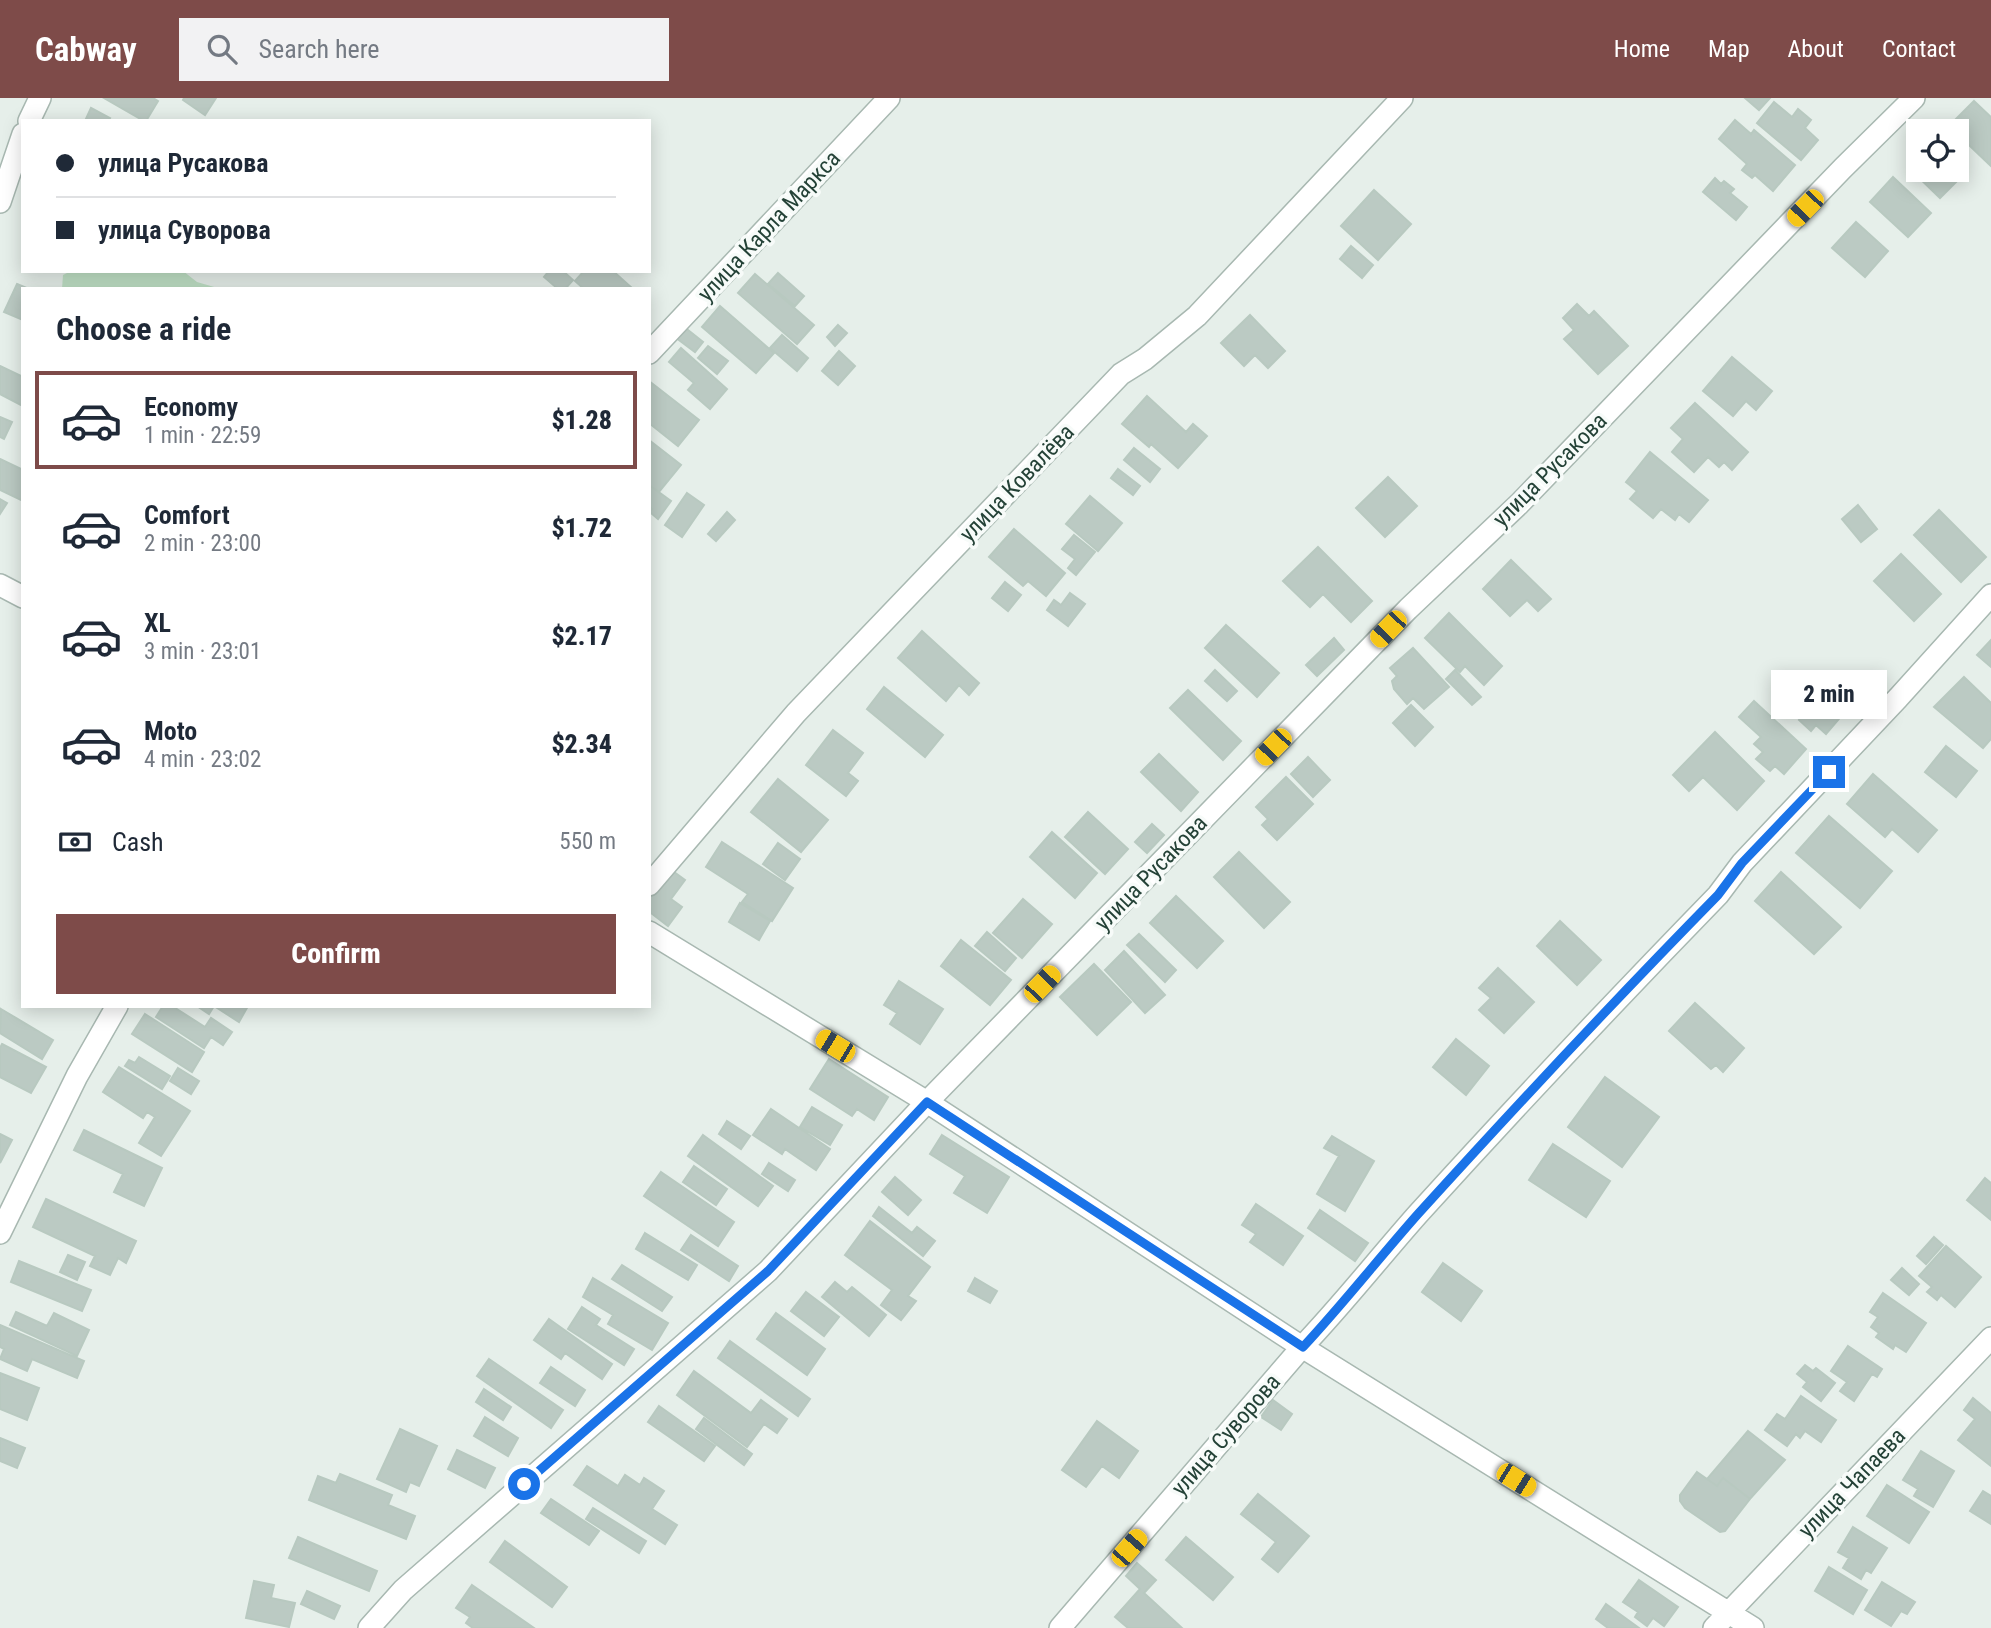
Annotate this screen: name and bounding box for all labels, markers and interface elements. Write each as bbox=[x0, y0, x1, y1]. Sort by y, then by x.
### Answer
search box bbox=[179, 18, 669, 81]
text: Cabway bbox=[35, 30, 137, 69]
icon: search bbox=[203, 30, 241, 68]
text: Search here bbox=[259, 34, 380, 64]
text: Home bbox=[1614, 35, 1670, 63]
text: Map bbox=[1708, 35, 1750, 63]
text: About bbox=[1788, 35, 1844, 63]
text: Contact bbox=[1882, 35, 1956, 63]
map controls bbox=[1906, 119, 1969, 182]
button: locate bbox=[1906, 119, 1969, 182]
street label: улица Карла Маркса bbox=[692, 145, 846, 307]
text: улица Русакова bbox=[98, 148, 269, 178]
car bbox=[1783, 186, 1828, 230]
text: улица Суворова bbox=[98, 215, 271, 245]
text: Choose a ride bbox=[56, 310, 231, 348]
icon: car bbox=[60, 389, 123, 452]
text: Economy bbox=[144, 392, 238, 422]
text: $1.28 bbox=[551, 405, 612, 435]
street label: улица Русакова bbox=[1487, 407, 1613, 533]
street label: улица Ковалёва bbox=[954, 419, 1080, 547]
text: 1 min · 22:59 bbox=[144, 422, 261, 449]
icon: car bbox=[60, 497, 123, 560]
text: Comfort bbox=[144, 500, 230, 530]
text: $1.72 bbox=[551, 513, 612, 543]
text: 2 min · 23:00 bbox=[144, 530, 261, 557]
icon: car bbox=[60, 605, 123, 668]
car bbox=[1366, 607, 1411, 651]
text: XL bbox=[144, 608, 171, 638]
text: $2.17 bbox=[551, 621, 612, 651]
text: 3 min · 23:01 bbox=[144, 638, 261, 665]
callout: 2 min bbox=[1771, 670, 1887, 720]
text: 2 min bbox=[1803, 681, 1855, 708]
icon: car bbox=[60, 713, 123, 776]
text: Moto bbox=[144, 716, 197, 746]
car bbox=[1251, 725, 1296, 769]
text: $2.34 bbox=[551, 729, 612, 759]
text: 4 min · 23:02 bbox=[144, 746, 261, 773]
route end bbox=[1813, 756, 1845, 788]
street label: улица Русакова bbox=[1089, 810, 1213, 936]
icon: cash bbox=[56, 823, 94, 861]
text: Cash bbox=[112, 827, 164, 857]
text: 550 m bbox=[559, 828, 616, 855]
button: Confirm bbox=[56, 914, 616, 994]
car bbox=[1020, 962, 1065, 1006]
car bbox=[812, 1026, 859, 1066]
street label: улица Суворова bbox=[1166, 1369, 1286, 1501]
street label: улица Чапаева bbox=[1793, 1423, 1911, 1543]
car bbox=[1493, 1460, 1540, 1500]
route start bbox=[508, 1468, 540, 1500]
car bbox=[1108, 1525, 1151, 1571]

